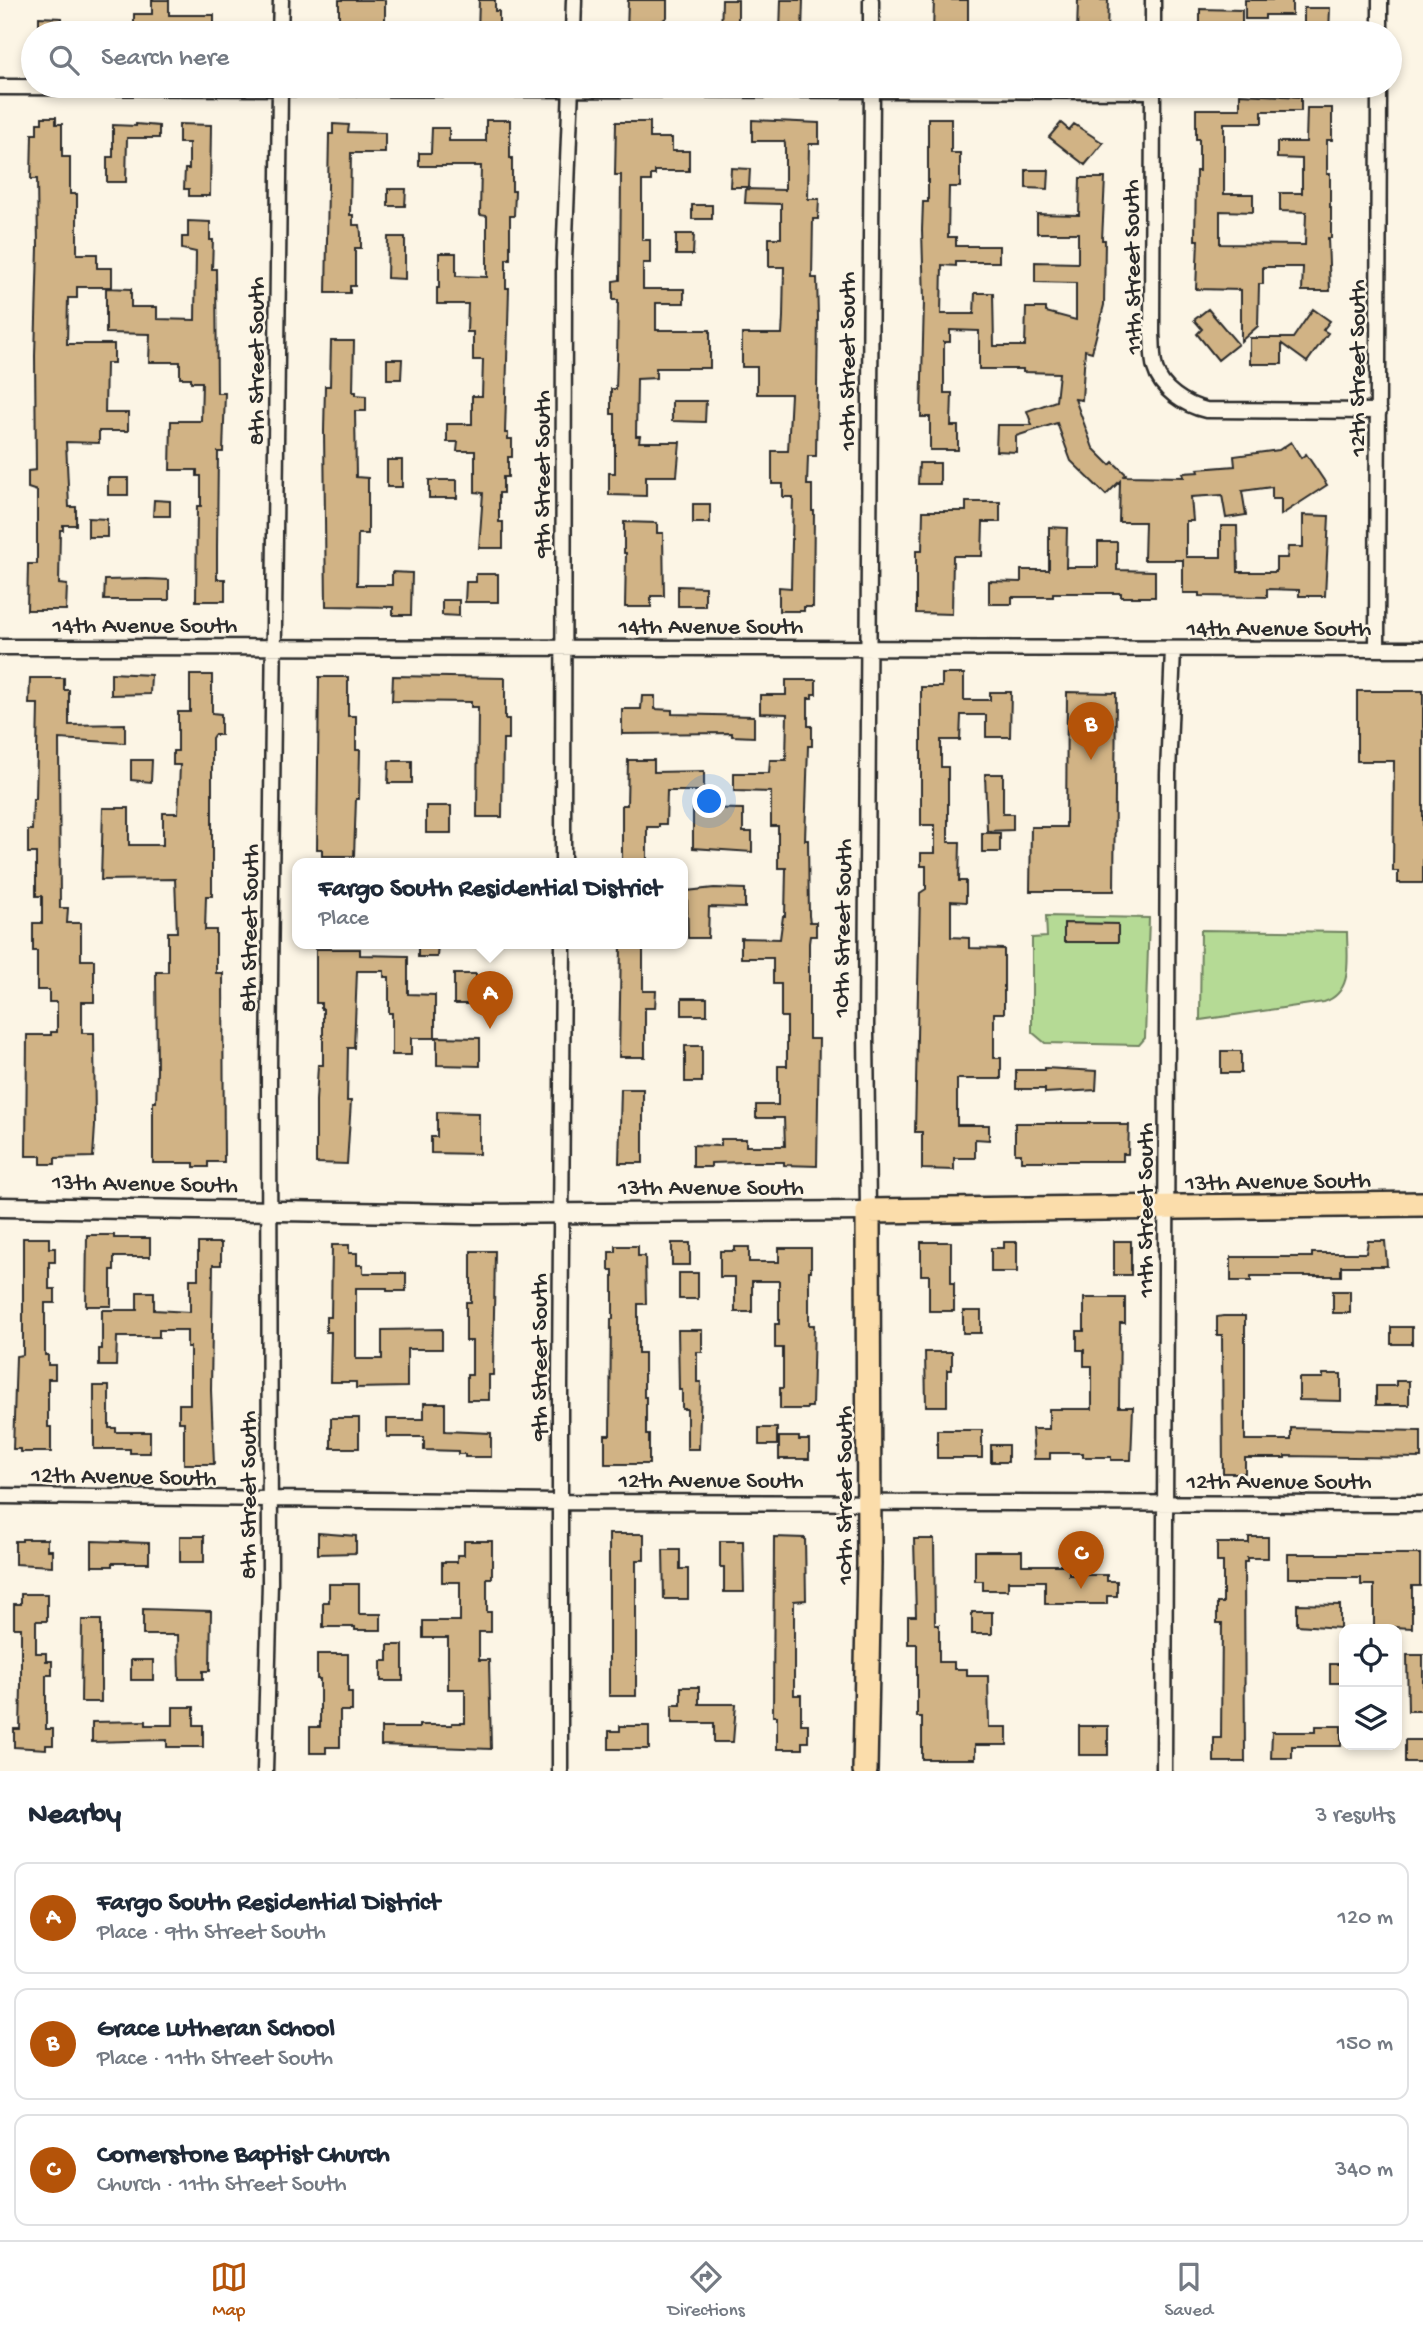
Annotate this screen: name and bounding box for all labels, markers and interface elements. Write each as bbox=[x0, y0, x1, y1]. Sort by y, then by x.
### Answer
search box bbox=[21, 21, 1402, 98]
icon: search bbox=[45, 41, 83, 79]
text: Search here bbox=[101, 44, 229, 75]
street label: 11th Street South bbox=[1118, 179, 1151, 356]
street label: 10th Street South bbox=[835, 271, 864, 451]
street label: 8th Street South bbox=[244, 277, 273, 445]
street label: 12th Street South bbox=[1345, 279, 1374, 458]
street label: 9th Street South bbox=[530, 390, 559, 559]
street label: 14th Avenue South bbox=[52, 613, 238, 642]
street label: 14th Avenue South bbox=[618, 614, 804, 643]
street label: 14th Avenue South bbox=[1186, 616, 1372, 645]
pin: B bbox=[1068, 702, 1114, 760]
your location bbox=[692, 784, 726, 818]
street label: 10th Street South bbox=[828, 838, 861, 1019]
street label: 8th Street South bbox=[236, 843, 267, 1013]
popup bbox=[292, 858, 688, 949]
text: Fargo South Residential District bbox=[319, 875, 661, 906]
text: Place bbox=[319, 906, 369, 933]
pin: A bbox=[467, 971, 513, 1029]
street label: 11th Street South bbox=[1133, 1122, 1162, 1298]
street label: 13th Avenue South bbox=[1184, 1167, 1371, 1200]
street label: 13th Avenue South bbox=[51, 1169, 238, 1202]
street label: 13th Avenue South bbox=[617, 1175, 804, 1204]
street label: 9th Street South bbox=[527, 1273, 556, 1442]
street label: 10th Street South bbox=[832, 1405, 861, 1585]
street label: 8th Street South bbox=[236, 1411, 265, 1579]
street label: 12th Avenue South bbox=[30, 1462, 217, 1495]
street label: 12th Avenue South bbox=[617, 1468, 804, 1497]
street label: 12th Avenue South bbox=[1185, 1469, 1372, 1498]
pin: C bbox=[1058, 1531, 1104, 1589]
map controls bbox=[1339, 1624, 1402, 1750]
button: locate bbox=[1339, 1624, 1402, 1687]
button: layers bbox=[1339, 1687, 1402, 1750]
text: Nearby bbox=[28, 1799, 121, 1834]
text: 3 results bbox=[1315, 1803, 1395, 1830]
text: Fargo South Residential District bbox=[97, 1889, 440, 1920]
text: A bbox=[46, 1905, 60, 1932]
text: 120 m bbox=[1338, 1905, 1393, 1932]
text: Place · 9th Street South bbox=[97, 1920, 326, 1947]
text: Grace Lutheran School bbox=[97, 2015, 335, 2046]
text: B bbox=[47, 2031, 59, 2058]
text: 150 m bbox=[1337, 2031, 1393, 2058]
text: Place · 11th Street South bbox=[97, 2046, 333, 2073]
text: Cornerstone Baptist Church bbox=[97, 2141, 390, 2172]
text: C bbox=[47, 2157, 59, 2184]
text: 340 m bbox=[1335, 2157, 1393, 2184]
text: Church · 11th Street South bbox=[97, 2172, 347, 2199]
tab: Map bbox=[210, 2258, 248, 2323]
tab: Directions bbox=[668, 2258, 745, 2323]
tab: Saved bbox=[1164, 2258, 1213, 2323]

